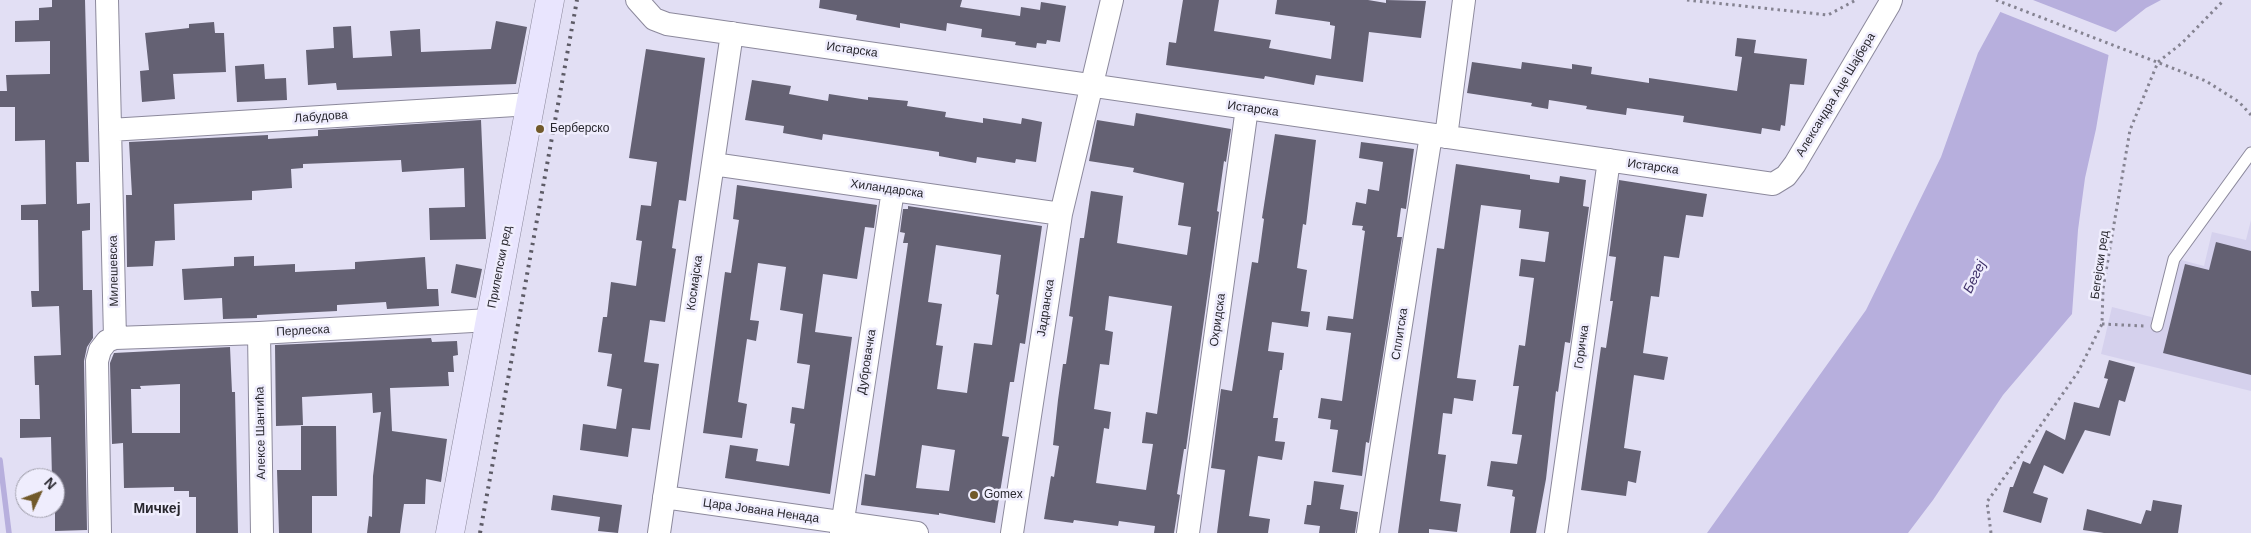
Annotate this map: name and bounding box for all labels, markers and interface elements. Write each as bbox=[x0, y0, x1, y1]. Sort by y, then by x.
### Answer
street label: Александра Аце Шајбера bbox=[1793, 30, 1879, 160]
street label: Истарска bbox=[825, 39, 879, 61]
street label: Истарска bbox=[1226, 98, 1280, 120]
street label: Лабудова bbox=[294, 108, 348, 126]
place label: Берберско bbox=[550, 122, 609, 136]
marker: Берберско bbox=[534, 123, 546, 135]
street label: Истарска bbox=[1626, 156, 1680, 178]
street label: Хиландарска bbox=[850, 177, 924, 201]
street label: Прилепски ред bbox=[485, 225, 515, 309]
street label: Бегејски ред bbox=[2088, 230, 2112, 300]
street label: Милешевска bbox=[106, 235, 122, 307]
street label: Космајска bbox=[684, 255, 706, 311]
water label: Бегеј bbox=[1960, 258, 1990, 296]
street label: Јадранска bbox=[1034, 278, 1058, 338]
street label: Охридска bbox=[1207, 292, 1229, 348]
street label: Сплитска bbox=[1389, 307, 1411, 361]
street label: Перлеска bbox=[276, 322, 330, 340]
street label: Горичка bbox=[1572, 324, 1592, 370]
street label: Дубровачка bbox=[855, 328, 879, 396]
street label: Алексе Шантића bbox=[253, 386, 269, 480]
north arrow bbox=[15, 468, 65, 518]
text: N bbox=[41, 474, 60, 493]
place label: Gomex bbox=[984, 488, 1023, 502]
marker: Gomex bbox=[968, 489, 980, 501]
street label: Цара Јована Ненада bbox=[702, 496, 820, 526]
district label: Мичкеј bbox=[133, 501, 181, 517]

